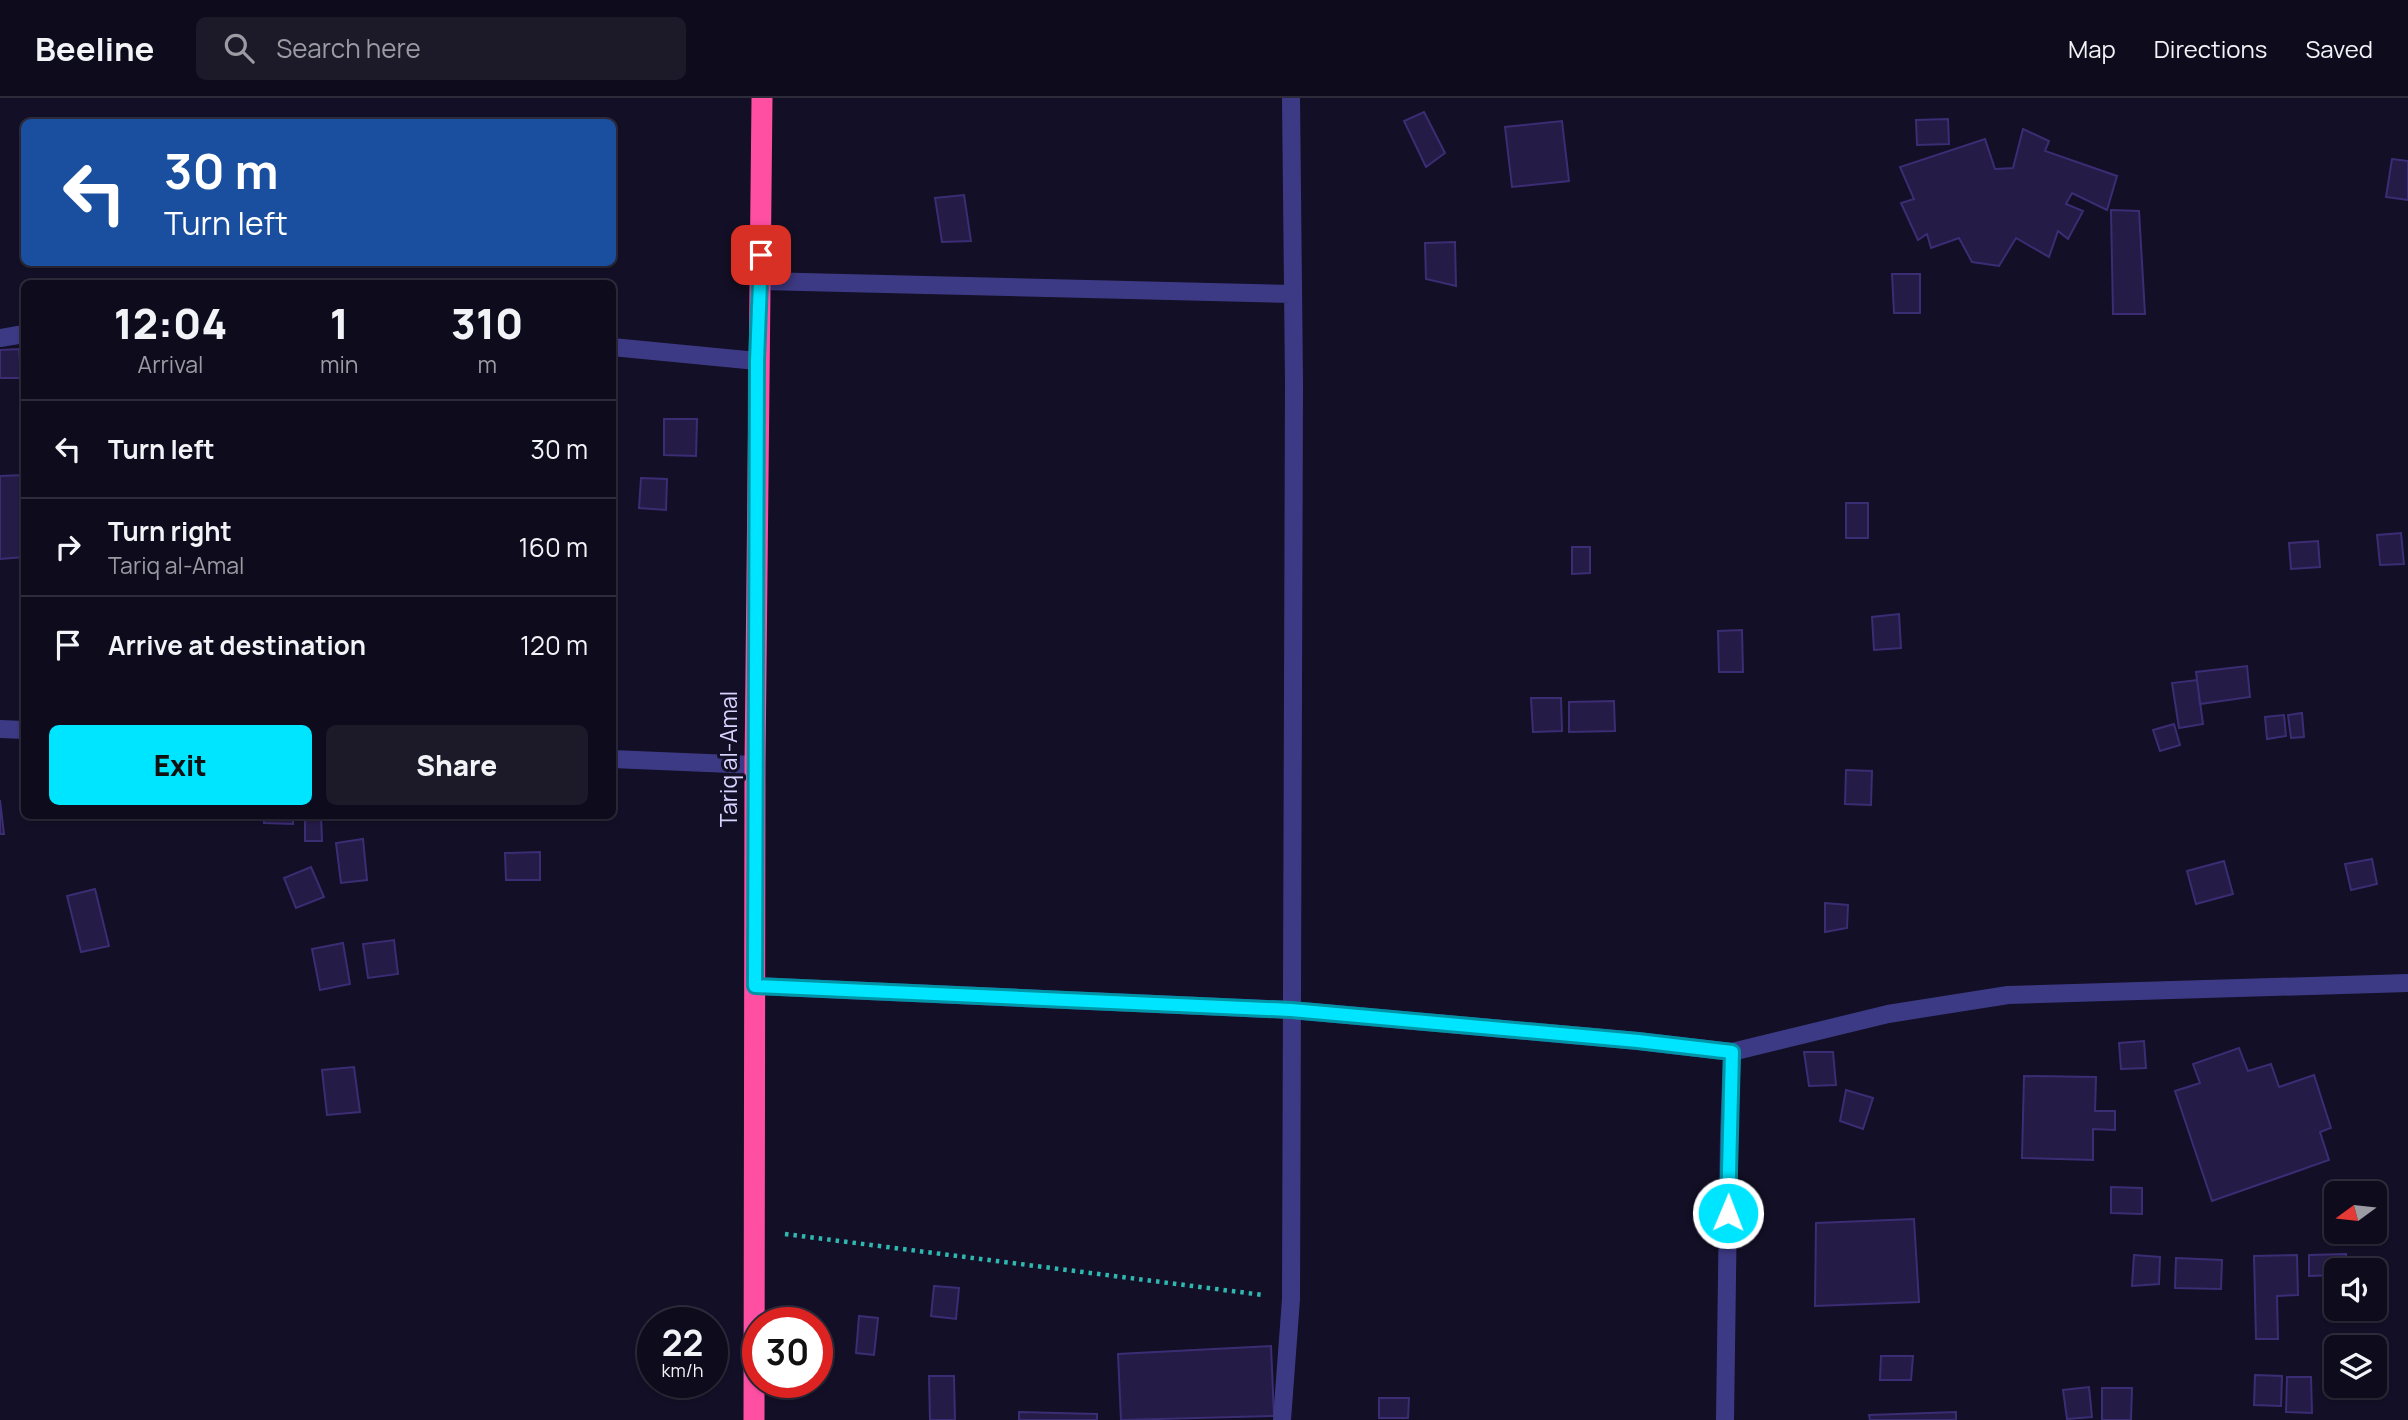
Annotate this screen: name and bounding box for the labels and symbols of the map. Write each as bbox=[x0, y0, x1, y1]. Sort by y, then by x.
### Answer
pin bbox=[731, 225, 791, 285]
street label: Tariq al-Amal bbox=[712, 691, 744, 827]
position arrow bbox=[1691, 1176, 1765, 1250]
north arrow bbox=[2324, 1181, 2387, 1244]
speed limit sign: 30 bbox=[742, 1307, 833, 1398]

